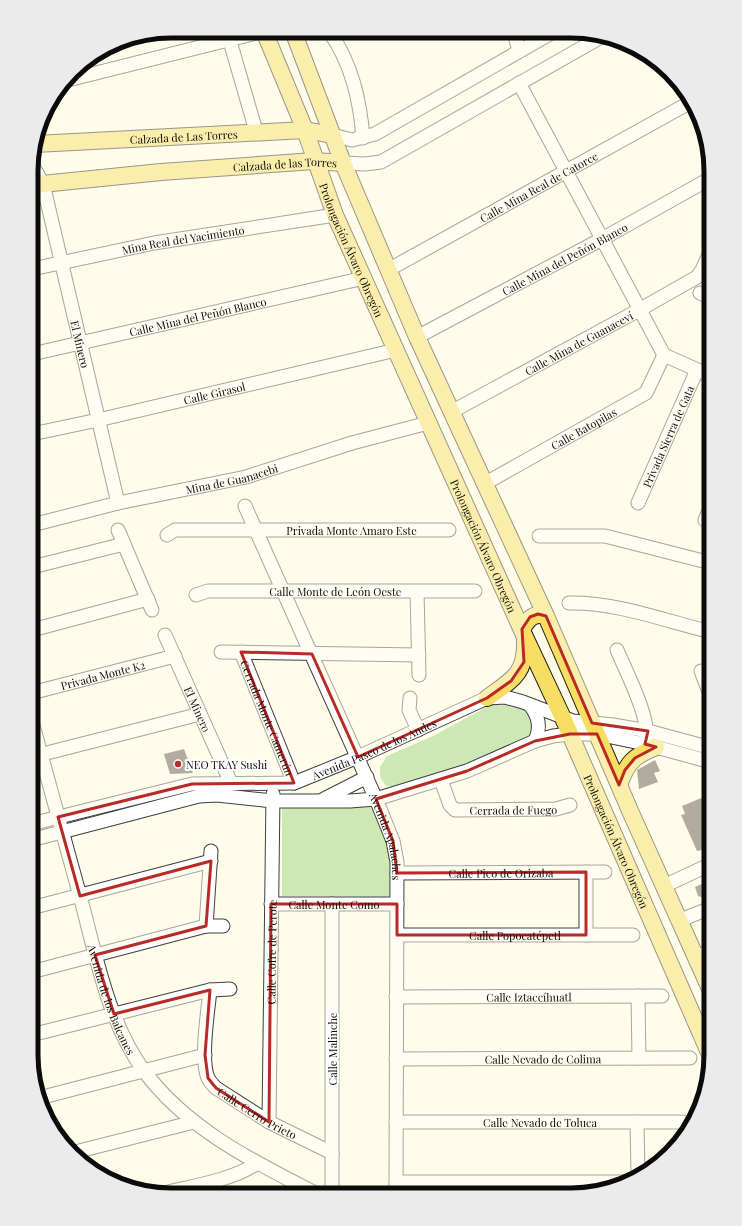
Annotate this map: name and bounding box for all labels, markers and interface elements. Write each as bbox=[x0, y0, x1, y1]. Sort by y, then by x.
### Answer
street label: Calzada de Las Torres bbox=[129, 126, 238, 147]
street label: Calle Mina Real de Catorce bbox=[477, 148, 600, 225]
street label: Calzada de las Torres bbox=[232, 153, 338, 174]
street label: Prolongación Álvaro Obregón bbox=[317, 181, 388, 320]
street label: Calle Mina del Peñón Blanco bbox=[499, 219, 630, 298]
street label: Mina Real del Yacimiento bbox=[120, 222, 245, 257]
street label: Calle Mina del Peñón Blanco bbox=[128, 293, 268, 339]
street label: Calle Mina de Guanaceví bbox=[522, 307, 635, 378]
street label: El Minero bbox=[68, 319, 93, 369]
street label: Calle Girasol bbox=[182, 378, 247, 407]
street label: Privada Sierra de Gata bbox=[638, 383, 697, 490]
street label: Calle Batopilas bbox=[548, 404, 619, 453]
street label: Mina de Guanacebi bbox=[184, 460, 279, 497]
street label: Prolongación Álvaro Obregón bbox=[447, 477, 521, 615]
street label: Privada Monte Amaro Este bbox=[286, 523, 417, 538]
street label: Calle Monte de León Oeste bbox=[269, 584, 402, 599]
street label: Privada Monte K2 bbox=[59, 657, 146, 693]
street label: Cerrada Monte Camerún bbox=[238, 658, 298, 778]
street label: El Minero bbox=[181, 684, 215, 734]
street label: Avenida Paseo de los Andes bbox=[309, 715, 439, 783]
place label: NEO TKAY Sushi bbox=[186, 757, 267, 772]
marker: NEO TKAY Sushi bbox=[173, 759, 183, 769]
street label: Prolongación Álvaro Obregón bbox=[581, 772, 653, 911]
street label: Avenida Apalaches bbox=[366, 789, 405, 880]
street label: Cerrada de Fuego bbox=[469, 801, 557, 817]
street label: Calle Pico de Orizaba bbox=[449, 865, 554, 880]
street label: Calle Monte Como bbox=[288, 897, 380, 912]
street label: Calle Cofre de Perote bbox=[263, 899, 279, 1004]
street label: Calle Popocatépetl bbox=[469, 928, 561, 943]
street label: Avenida de los Balcanes bbox=[85, 942, 139, 1057]
street label: Calle Iztaccíhuatl bbox=[486, 989, 572, 1004]
street label: Calle Malinche bbox=[325, 1012, 340, 1085]
street label: Calle Nevado de Colima bbox=[485, 1051, 602, 1066]
street label: Calle Cerro Prieto bbox=[215, 1084, 299, 1142]
street label: Calle Nevado de Toluca bbox=[483, 1115, 597, 1130]

